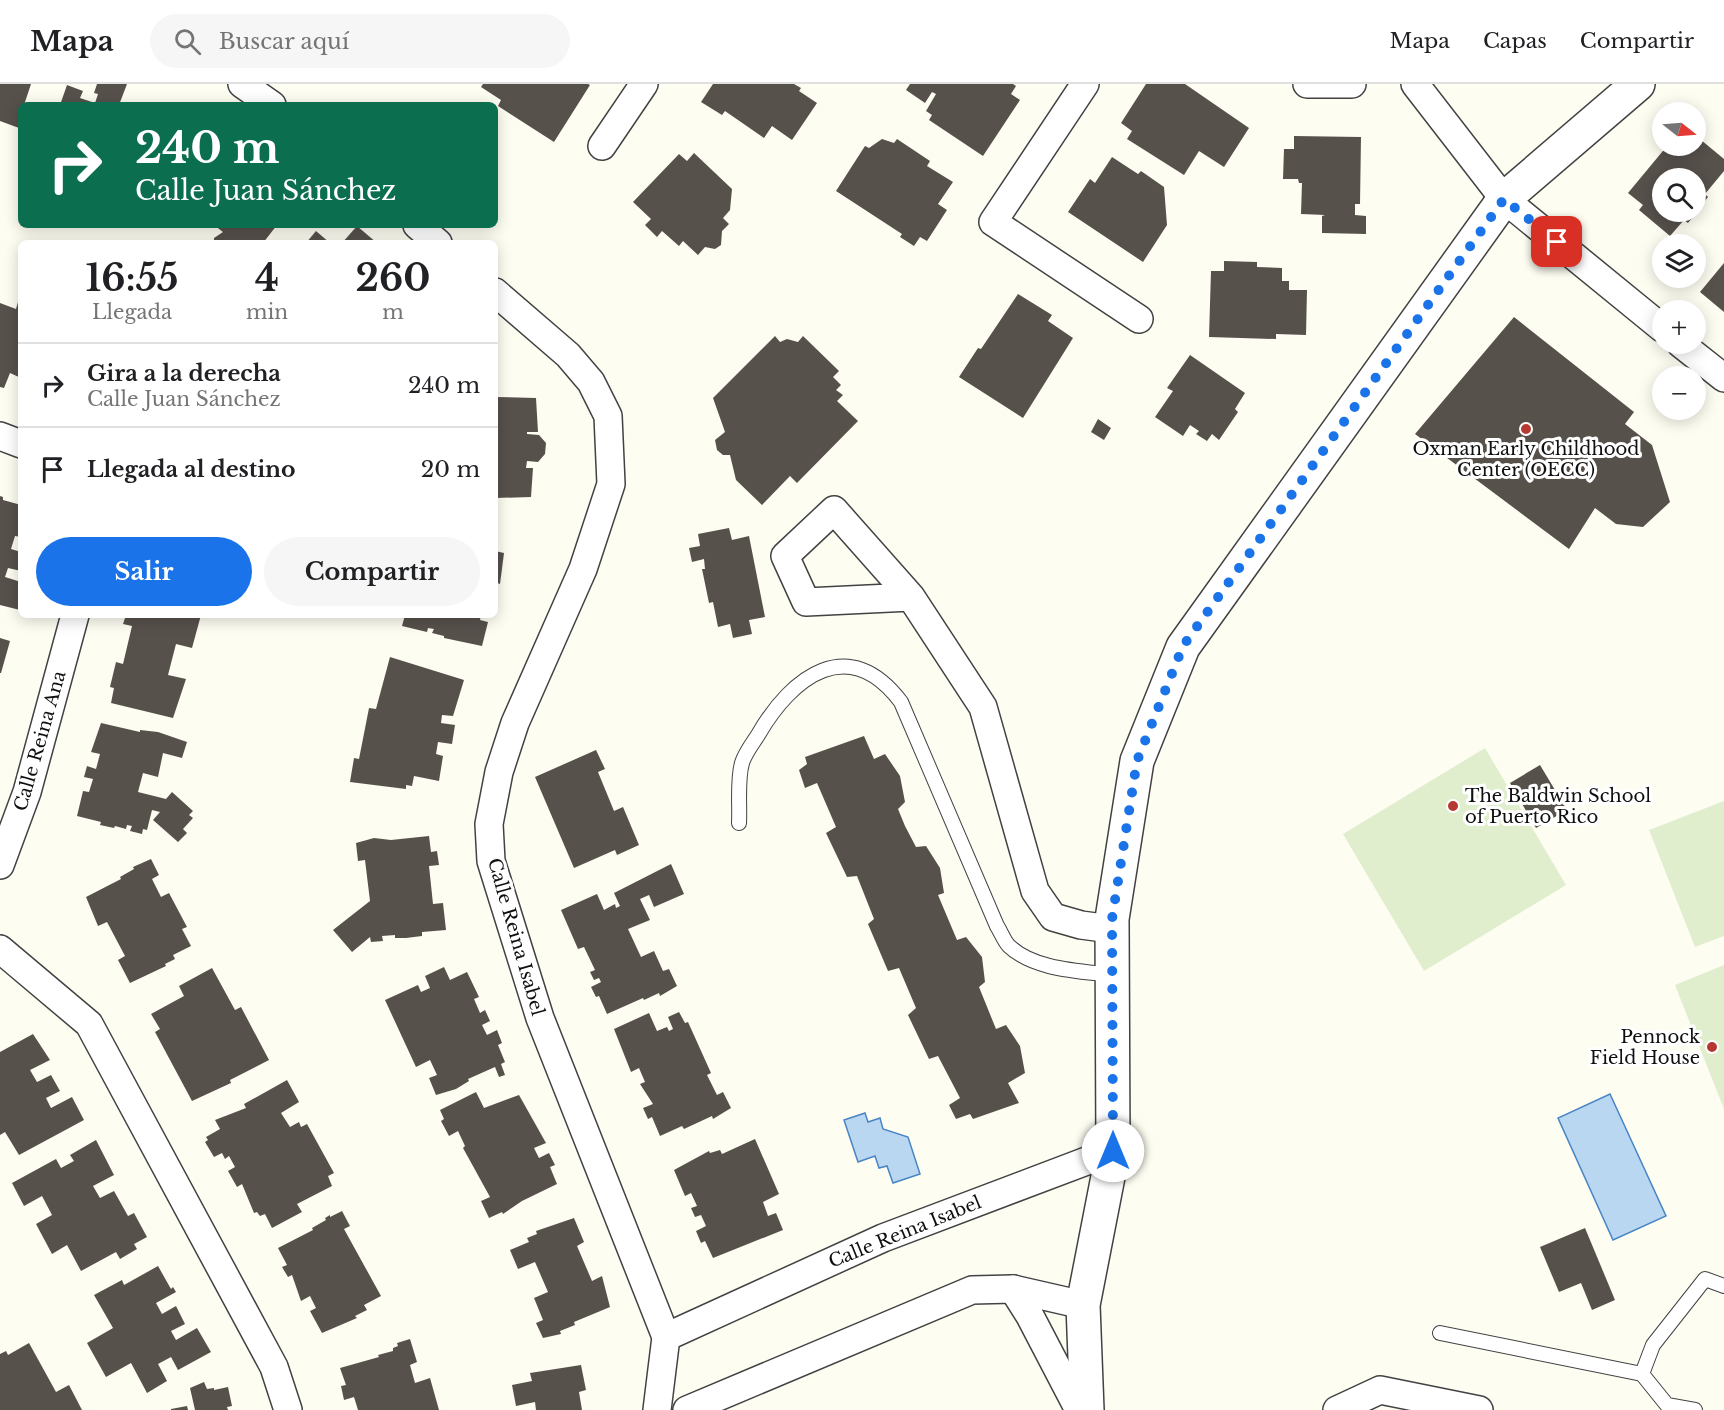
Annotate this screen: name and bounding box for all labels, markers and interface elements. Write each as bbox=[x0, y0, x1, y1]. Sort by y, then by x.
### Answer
search box bbox=[150, 14, 570, 68]
text: Mapa bbox=[30, 24, 114, 59]
icon: search bbox=[171, 25, 204, 58]
text: Buscar aquí bbox=[219, 28, 349, 55]
text: Mapa bbox=[1390, 28, 1450, 54]
text: Capas bbox=[1483, 28, 1547, 54]
text: Compartir bbox=[1580, 28, 1694, 54]
north arrow bbox=[1652, 102, 1706, 156]
map controls bbox=[1652, 102, 1706, 420]
text: 240 m bbox=[135, 122, 280, 174]
icon: right bbox=[36, 126, 114, 204]
button: search bbox=[1652, 168, 1706, 222]
text: Calle Juan Sánchez bbox=[135, 174, 396, 207]
pin bbox=[1531, 216, 1582, 267]
icon: arrive bbox=[1540, 225, 1573, 258]
button: layers bbox=[1652, 234, 1706, 288]
text: 16:55 bbox=[86, 256, 179, 301]
text: 4 bbox=[255, 256, 279, 301]
text: 260 bbox=[356, 256, 430, 301]
text: Llegada bbox=[92, 300, 172, 324]
text: min bbox=[246, 300, 288, 324]
text: m bbox=[382, 300, 404, 324]
button: + bbox=[1652, 300, 1706, 354]
text: Gira a la derecha bbox=[87, 360, 281, 387]
button: − bbox=[1652, 366, 1706, 420]
icon: right bbox=[36, 369, 69, 402]
text: 240 m bbox=[408, 372, 480, 399]
text: Calle Juan Sánchez bbox=[87, 387, 281, 411]
marker: Oxman Early Childhood Center (OECC) bbox=[1519, 422, 1533, 436]
place label: Oxman Early Childhood Center (OECC) bbox=[1413, 438, 1639, 481]
icon: arrive bbox=[36, 453, 69, 486]
text: Llegada al destino bbox=[87, 456, 296, 483]
text: 20 m bbox=[421, 456, 480, 483]
button: Salir bbox=[36, 537, 252, 606]
button: Compartir bbox=[264, 537, 480, 606]
street label: Calle Reina Ana bbox=[9, 668, 71, 814]
place label: The Baldwin School of Puerto Rico bbox=[1465, 785, 1651, 828]
marker: The Baldwin School of Puerto Rico bbox=[1446, 799, 1460, 813]
street label: Calle Reina Isabel bbox=[483, 856, 549, 1018]
place label: Pennock Field House bbox=[1590, 1026, 1700, 1069]
marker: Pennock Field House bbox=[1705, 1040, 1719, 1054]
position arrow bbox=[1081, 1119, 1145, 1183]
street label: Calle Reina Isabel bbox=[825, 1191, 985, 1273]

